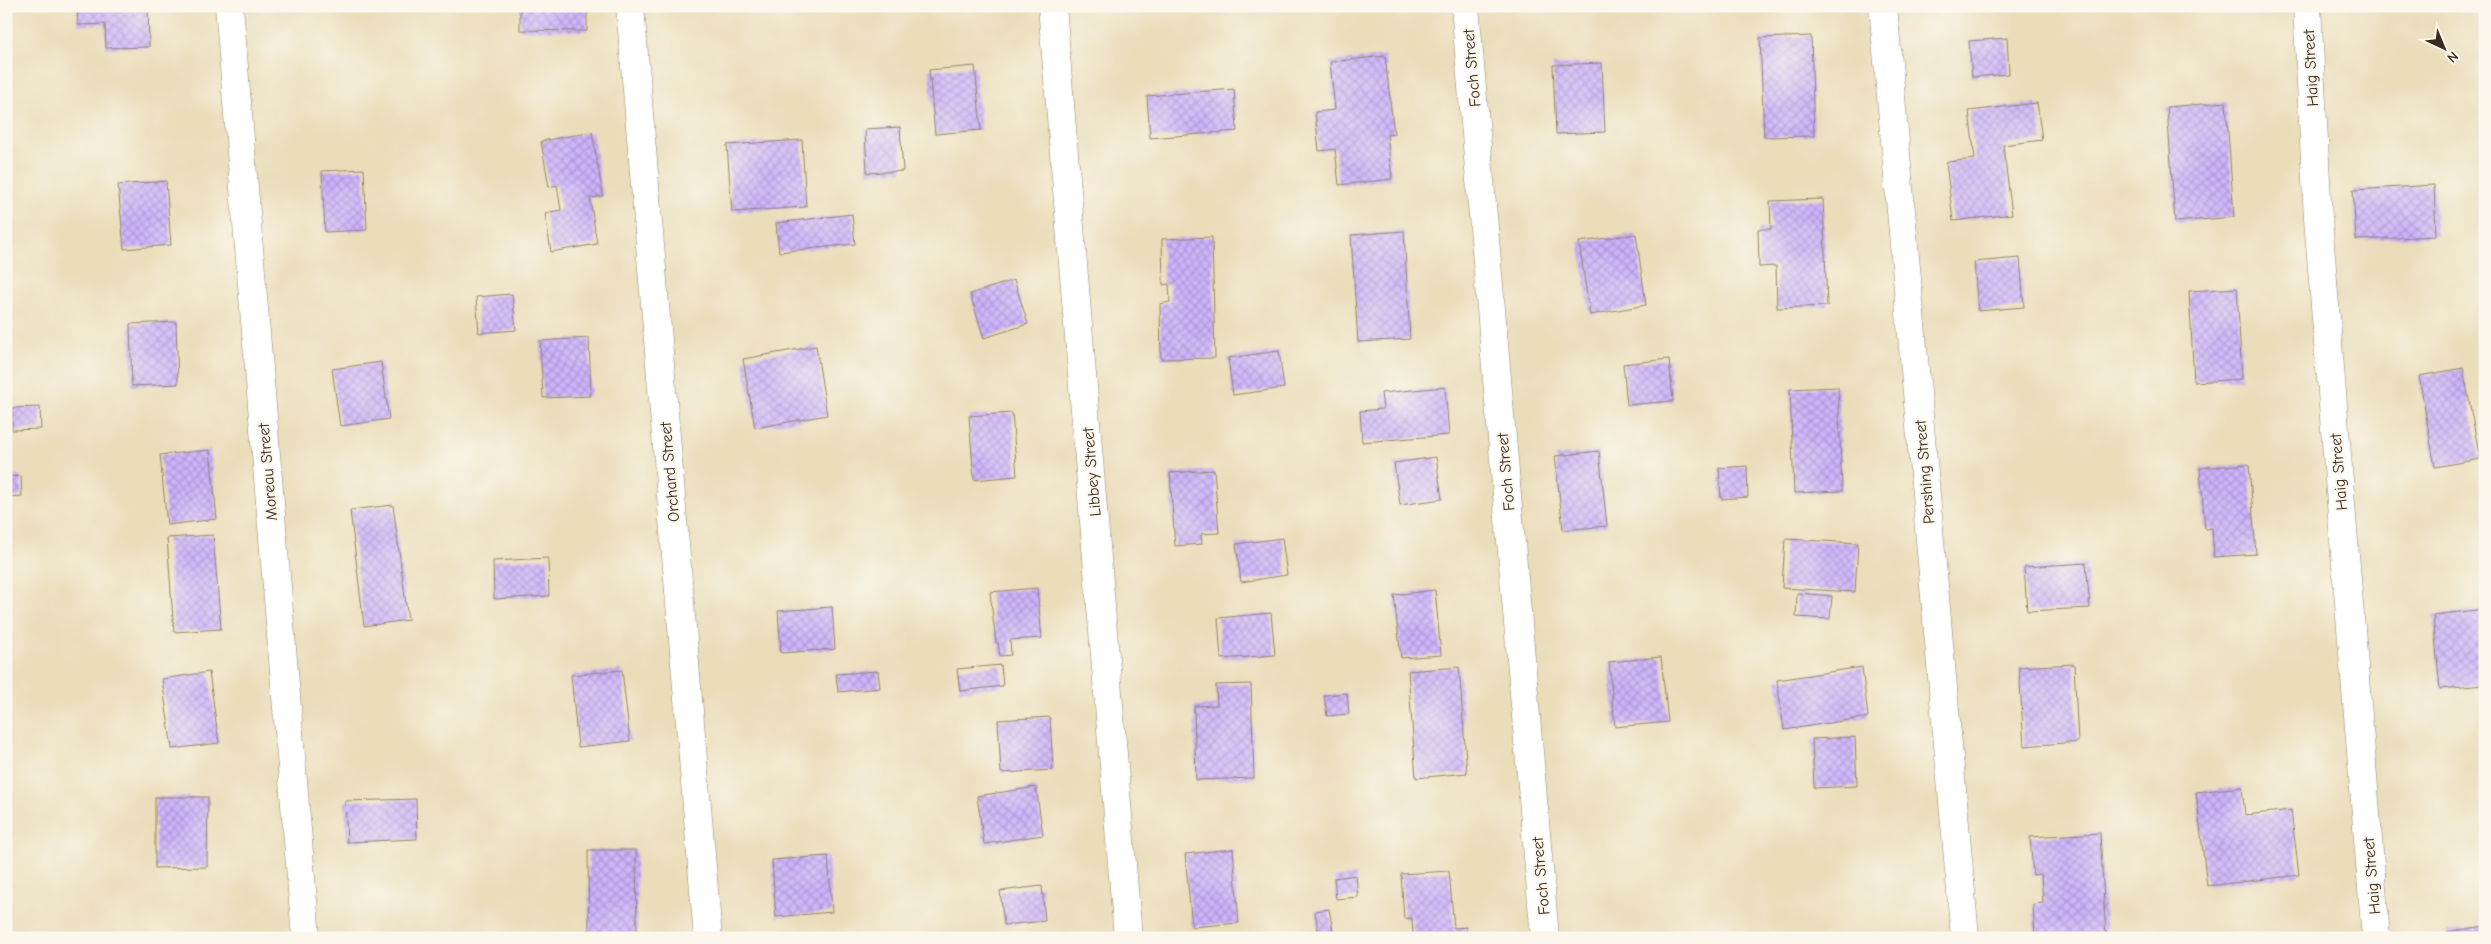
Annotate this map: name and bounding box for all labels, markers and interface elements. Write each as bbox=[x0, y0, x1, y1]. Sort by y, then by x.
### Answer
north arrow bbox=[2418, 22, 2468, 72]
street label: Foch Street bbox=[1460, 28, 1484, 108]
street label: Haig Street bbox=[2300, 28, 2322, 107]
text: N bbox=[2443, 48, 2462, 66]
street label: Pershing Street bbox=[1911, 419, 1939, 525]
street label: Orchard Street bbox=[657, 421, 683, 523]
street label: Moreau Street bbox=[255, 422, 281, 521]
street label: Libbey Street bbox=[1079, 426, 1105, 517]
street label: Foch Street bbox=[1494, 432, 1518, 512]
street label: Haig Street bbox=[2327, 432, 2351, 511]
street label: Foch Street bbox=[1529, 836, 1553, 916]
street label: Haig Street bbox=[2360, 836, 2384, 915]

